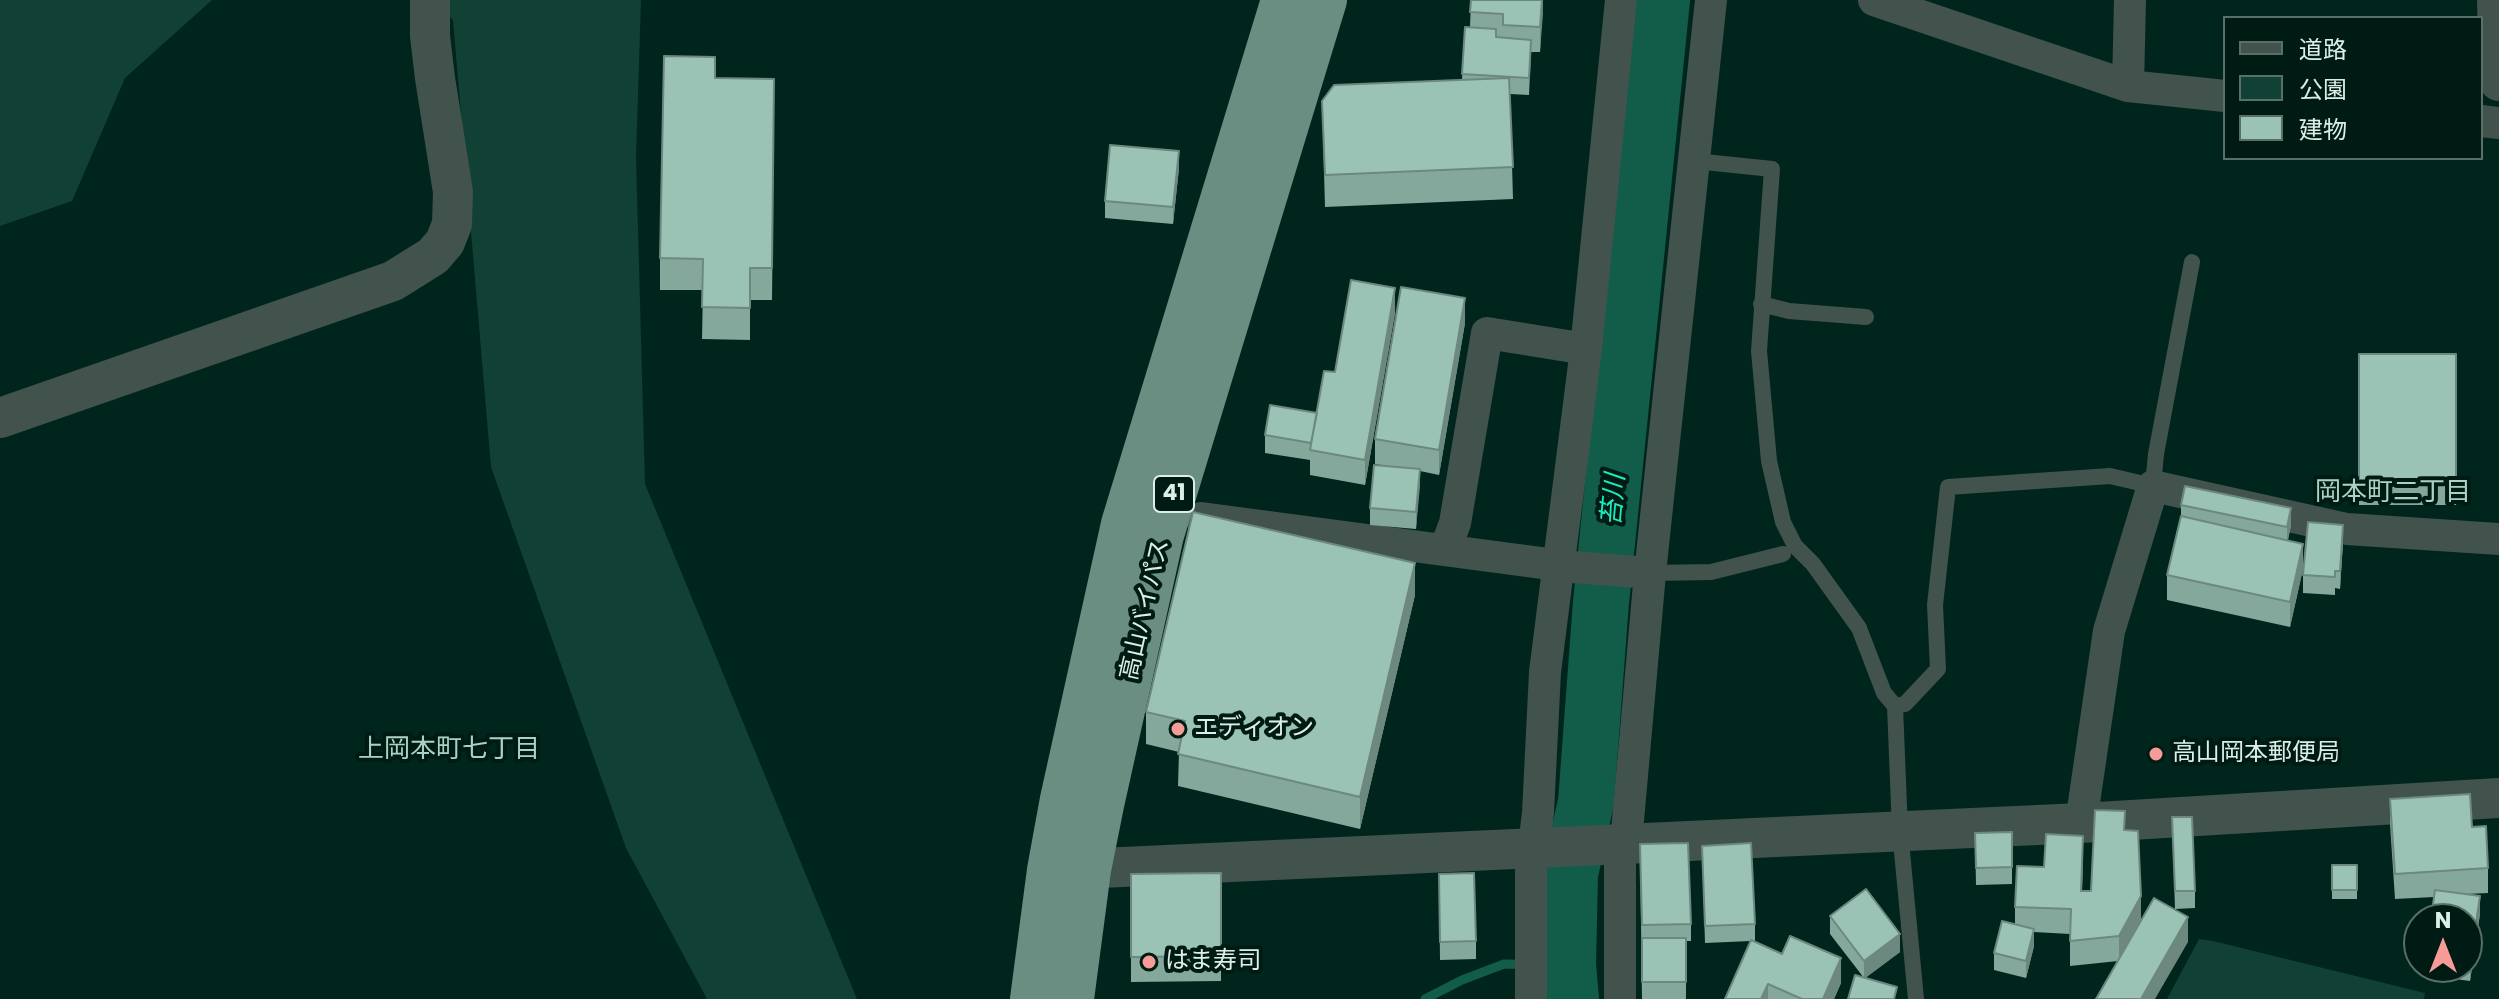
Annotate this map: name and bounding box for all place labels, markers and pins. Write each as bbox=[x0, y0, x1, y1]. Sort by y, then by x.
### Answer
place label: エディオン bbox=[1194, 715, 1314, 743]
marker: エディオン bbox=[1169, 720, 1187, 738]
place label: 高山岡本郵便局 bbox=[2172, 740, 2340, 768]
marker: 高山岡本郵便局 bbox=[2147, 745, 2165, 763]
place label: はま寿司 bbox=[1165, 948, 1261, 976]
marker: はま寿司 bbox=[1140, 953, 1158, 971]

